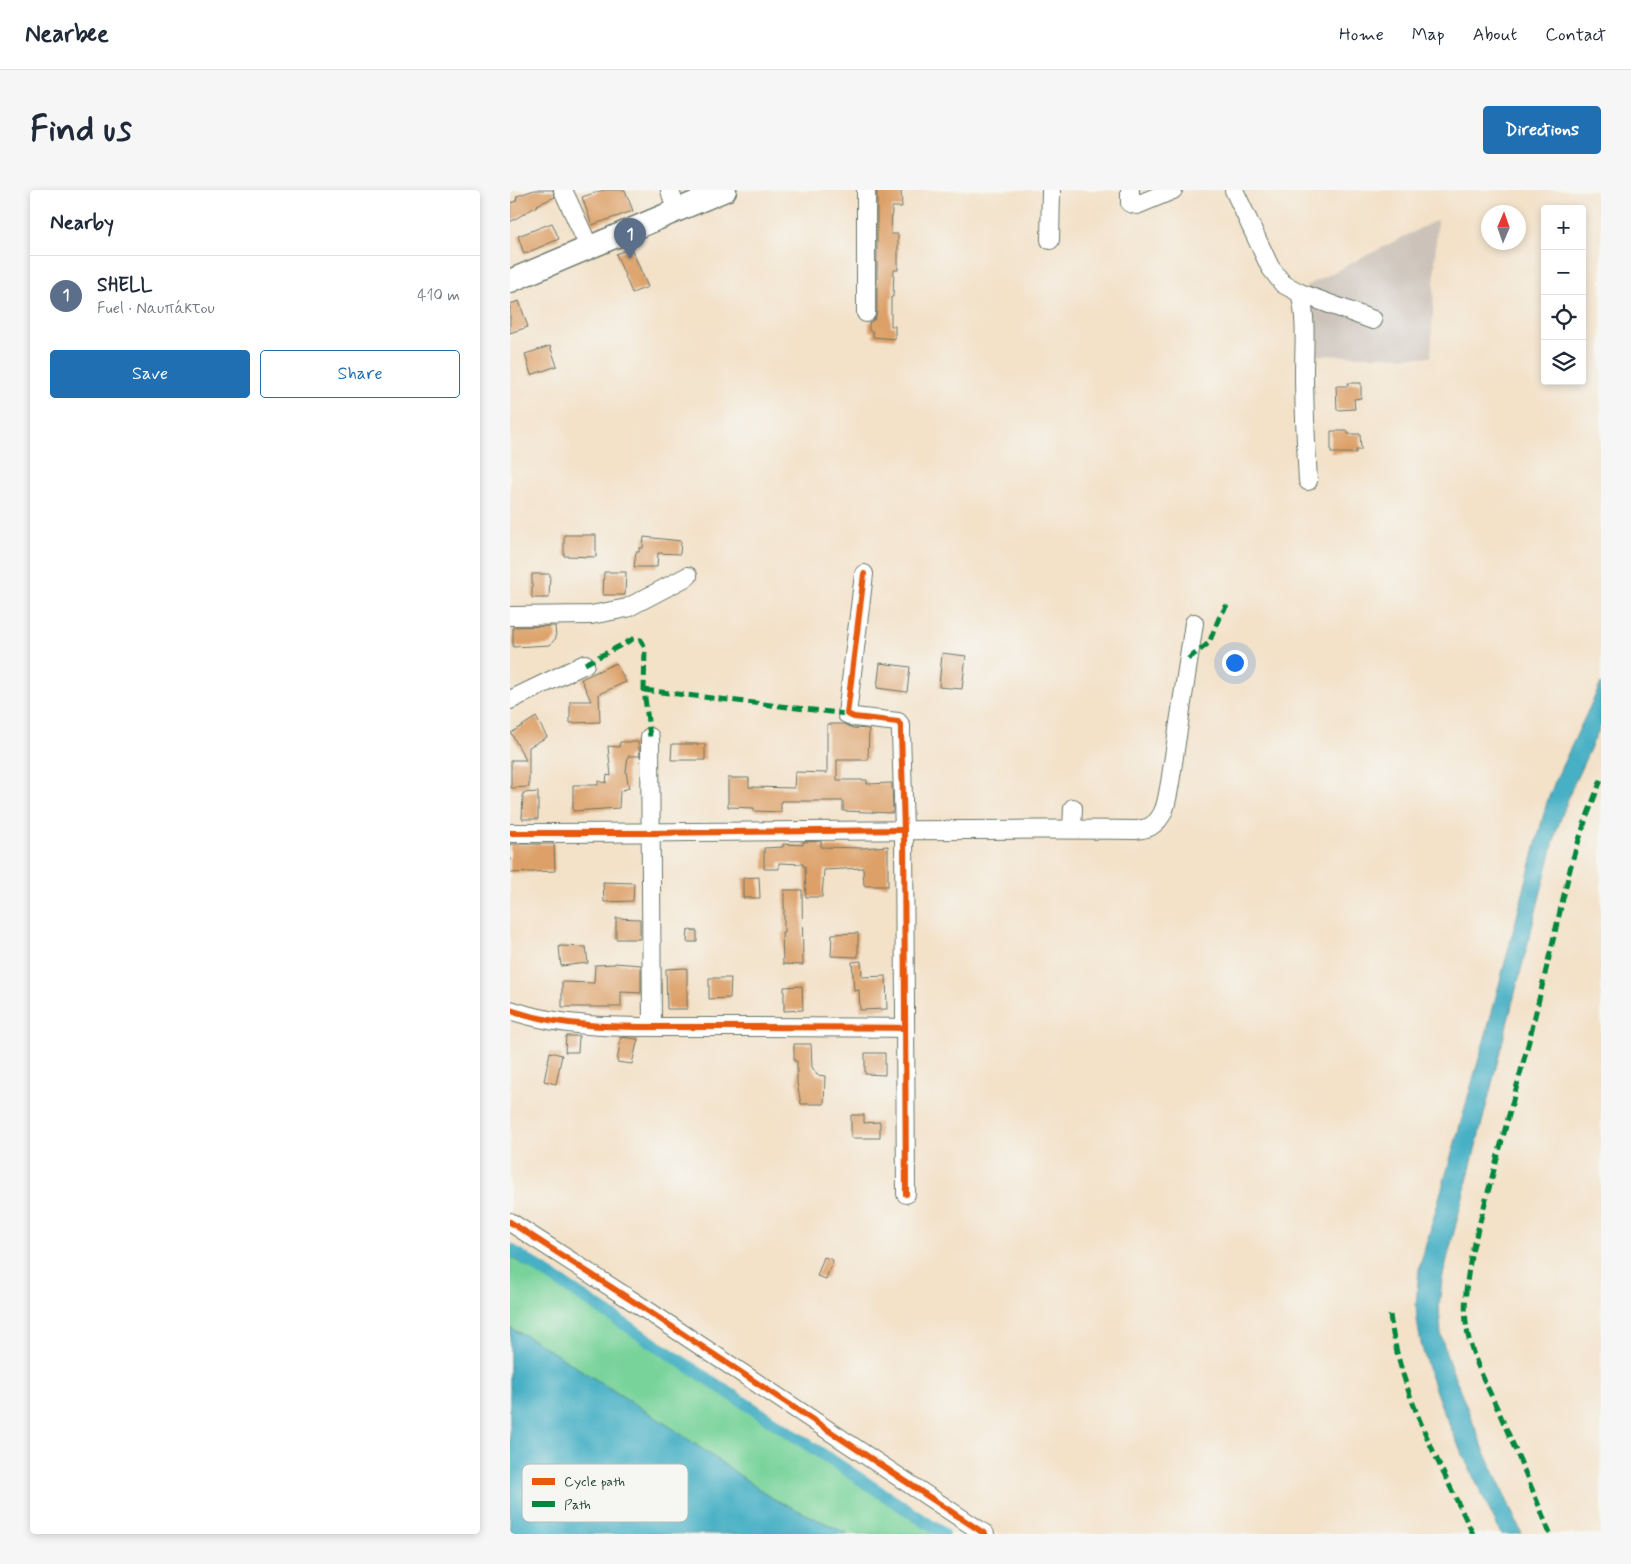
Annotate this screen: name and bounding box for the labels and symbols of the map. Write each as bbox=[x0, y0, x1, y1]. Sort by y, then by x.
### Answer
north arrow bbox=[1481, 205, 1526, 250]
pin: 1 bbox=[614, 218, 646, 259]
your location bbox=[1222, 650, 1248, 676]
legend bbox=[522, 1464, 688, 1522]
text: Cycle path bbox=[564, 1473, 625, 1491]
text: Path bbox=[564, 1496, 591, 1514]

